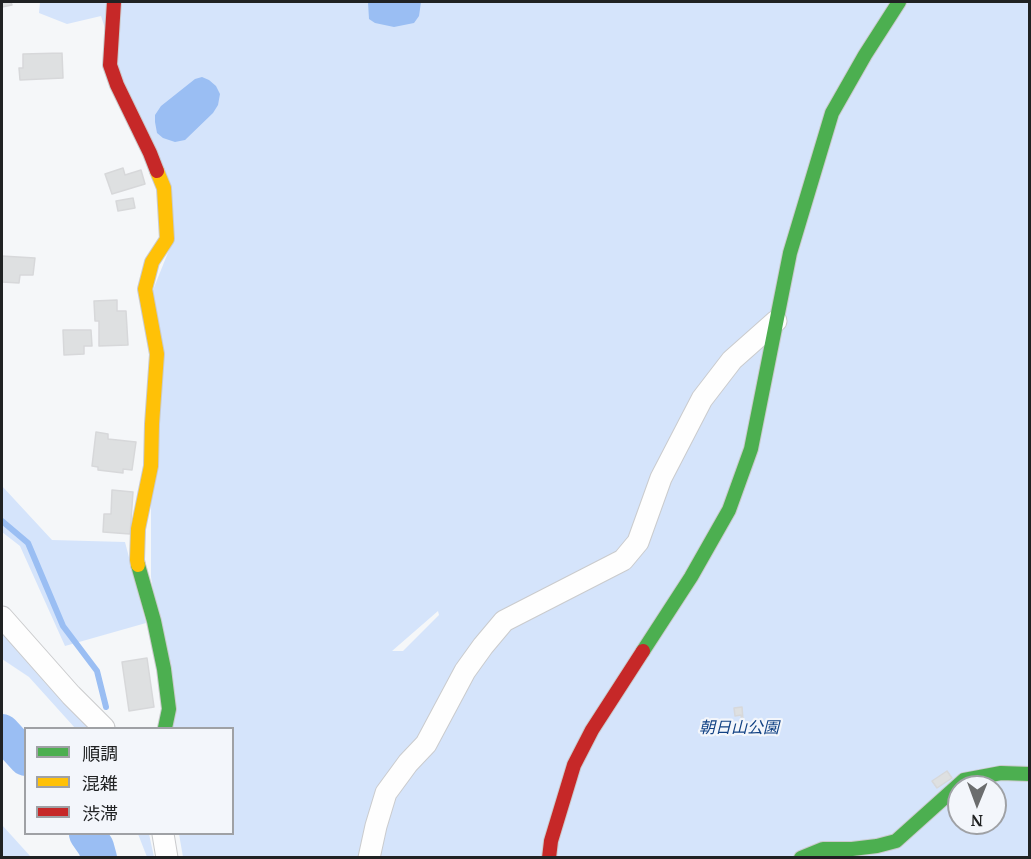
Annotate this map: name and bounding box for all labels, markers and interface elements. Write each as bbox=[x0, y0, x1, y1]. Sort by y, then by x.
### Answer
park label: 朝日山公園 bbox=[699, 718, 779, 738]
legend bbox=[24, 727, 234, 835]
text: 順調 bbox=[82, 741, 118, 765]
text: 混雑 bbox=[82, 771, 118, 795]
north arrow bbox=[947, 775, 1007, 835]
text: 渋滞 bbox=[82, 801, 118, 825]
text: N bbox=[970, 810, 983, 832]

